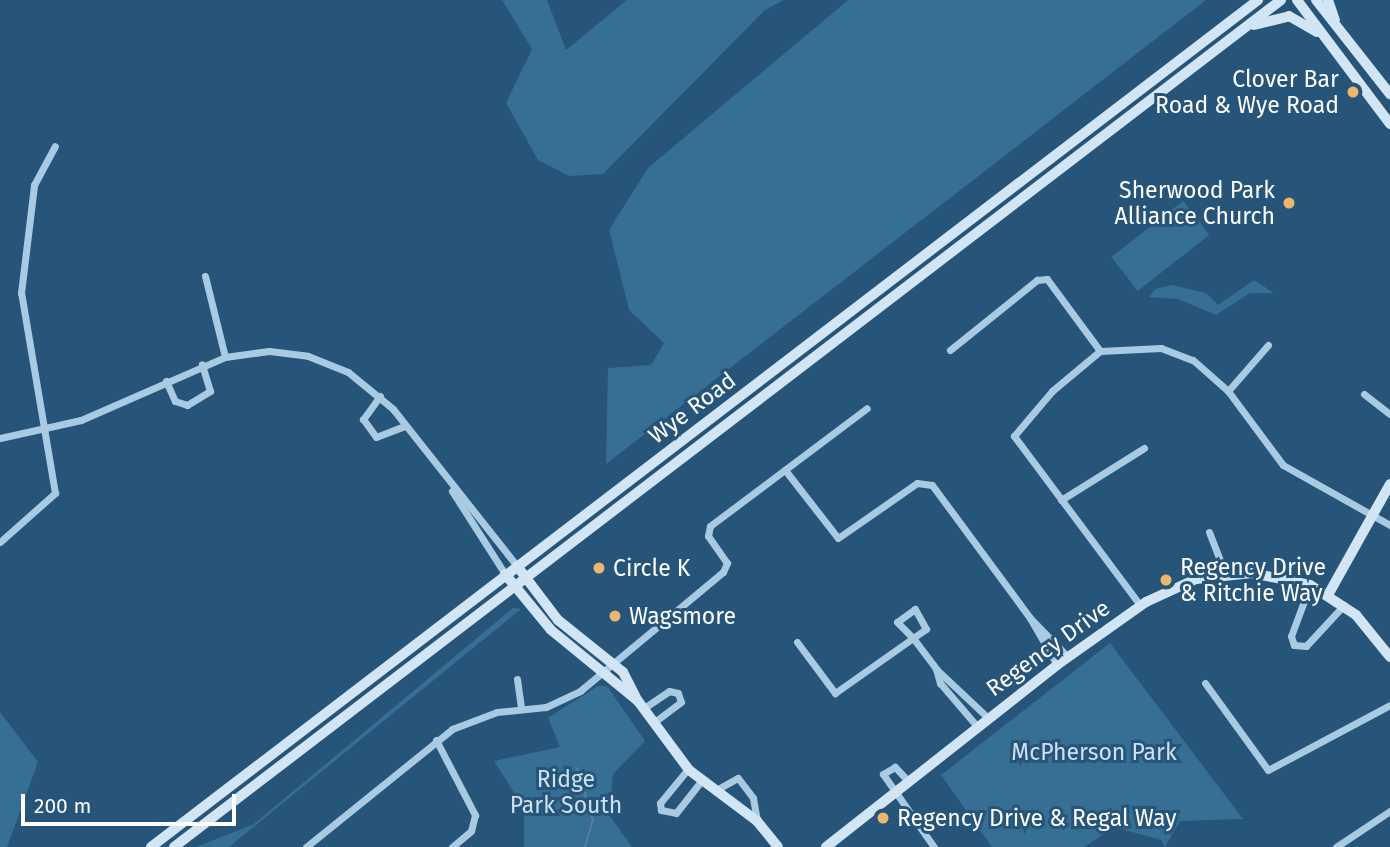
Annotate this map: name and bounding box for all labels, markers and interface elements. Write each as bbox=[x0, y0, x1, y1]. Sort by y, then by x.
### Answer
place label: Clover Bar Road & Wye Road bbox=[1155, 65, 1339, 119]
marker: Clover Bar Road & Wye Road bbox=[1345, 84, 1361, 100]
place label: Sherwood Park Alliance Church bbox=[1115, 176, 1275, 230]
marker: Sherwood Park Alliance Church bbox=[1281, 195, 1297, 211]
street label: Wye Road bbox=[643, 366, 741, 450]
place label: Regency Drive & Ritchie Way bbox=[1180, 553, 1326, 607]
place label: Circle K bbox=[613, 554, 690, 582]
marker: Circle K bbox=[591, 560, 607, 576]
marker: Regency Drive & Ritchie Way bbox=[1158, 572, 1174, 588]
street label: Regency Drive bbox=[981, 594, 1115, 702]
place label: Wagsmore bbox=[629, 602, 736, 630]
marker: Wagsmore bbox=[607, 608, 623, 624]
park label: McPherson Park bbox=[1011, 738, 1177, 766]
park label: Ridge Park South bbox=[510, 765, 622, 819]
scale bar bbox=[24, 780, 240, 824]
text: 200 m bbox=[34, 793, 91, 819]
place label: Regency Drive & Regal Way bbox=[897, 804, 1177, 832]
marker: Regency Drive & Regal Way bbox=[875, 810, 891, 826]

